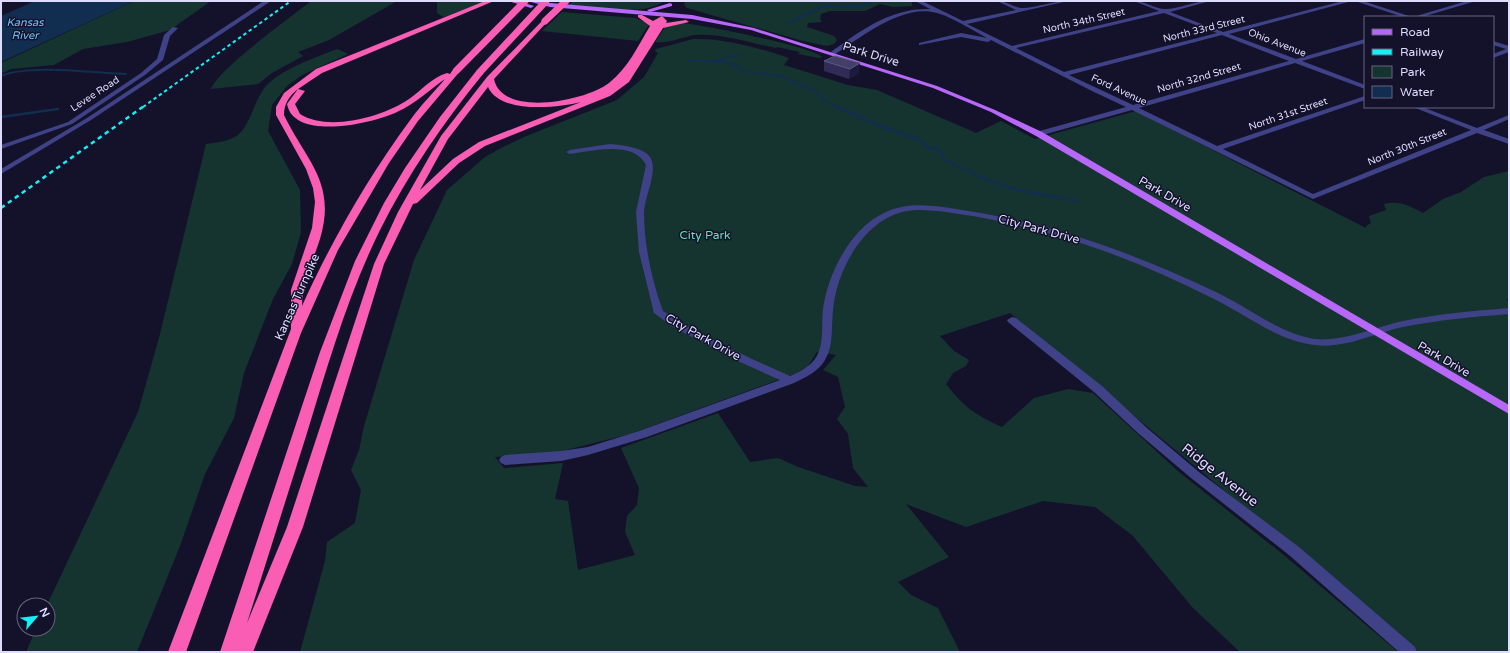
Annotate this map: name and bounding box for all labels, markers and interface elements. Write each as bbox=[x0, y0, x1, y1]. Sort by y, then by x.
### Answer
street label: North 34th Street bbox=[1042, 6, 1126, 36]
street label: North 33rd Street bbox=[1162, 13, 1246, 45]
water label: Kansas River bbox=[7, 16, 44, 42]
legend bbox=[1364, 16, 1494, 108]
text: Road bbox=[1400, 25, 1430, 39]
street label: Ohio Avenue bbox=[1246, 26, 1308, 60]
street label: Park Drive bbox=[841, 39, 901, 69]
text: Railway bbox=[1400, 45, 1444, 59]
street label: North 32nd Street bbox=[1156, 60, 1242, 96]
text: Park bbox=[1400, 65, 1426, 79]
street label: Ford Avenue bbox=[1089, 72, 1149, 108]
street label: Levee Road bbox=[68, 74, 122, 114]
text: Water bbox=[1400, 85, 1435, 99]
street label: North 31st Street bbox=[1247, 95, 1329, 133]
street label: North 30th Street bbox=[1366, 126, 1448, 168]
street label: Park Drive bbox=[1136, 173, 1194, 215]
street label: City Park Drive bbox=[997, 211, 1081, 247]
park label: City Park bbox=[679, 228, 731, 242]
street label: Kansas Turnpike bbox=[272, 251, 322, 342]
street label: City Park Drive bbox=[663, 311, 743, 364]
street label: Park Drive bbox=[1415, 338, 1473, 380]
street label: Ridge Avenue bbox=[1178, 440, 1262, 510]
north arrow bbox=[16, 597, 56, 637]
text: N bbox=[37, 606, 52, 619]

